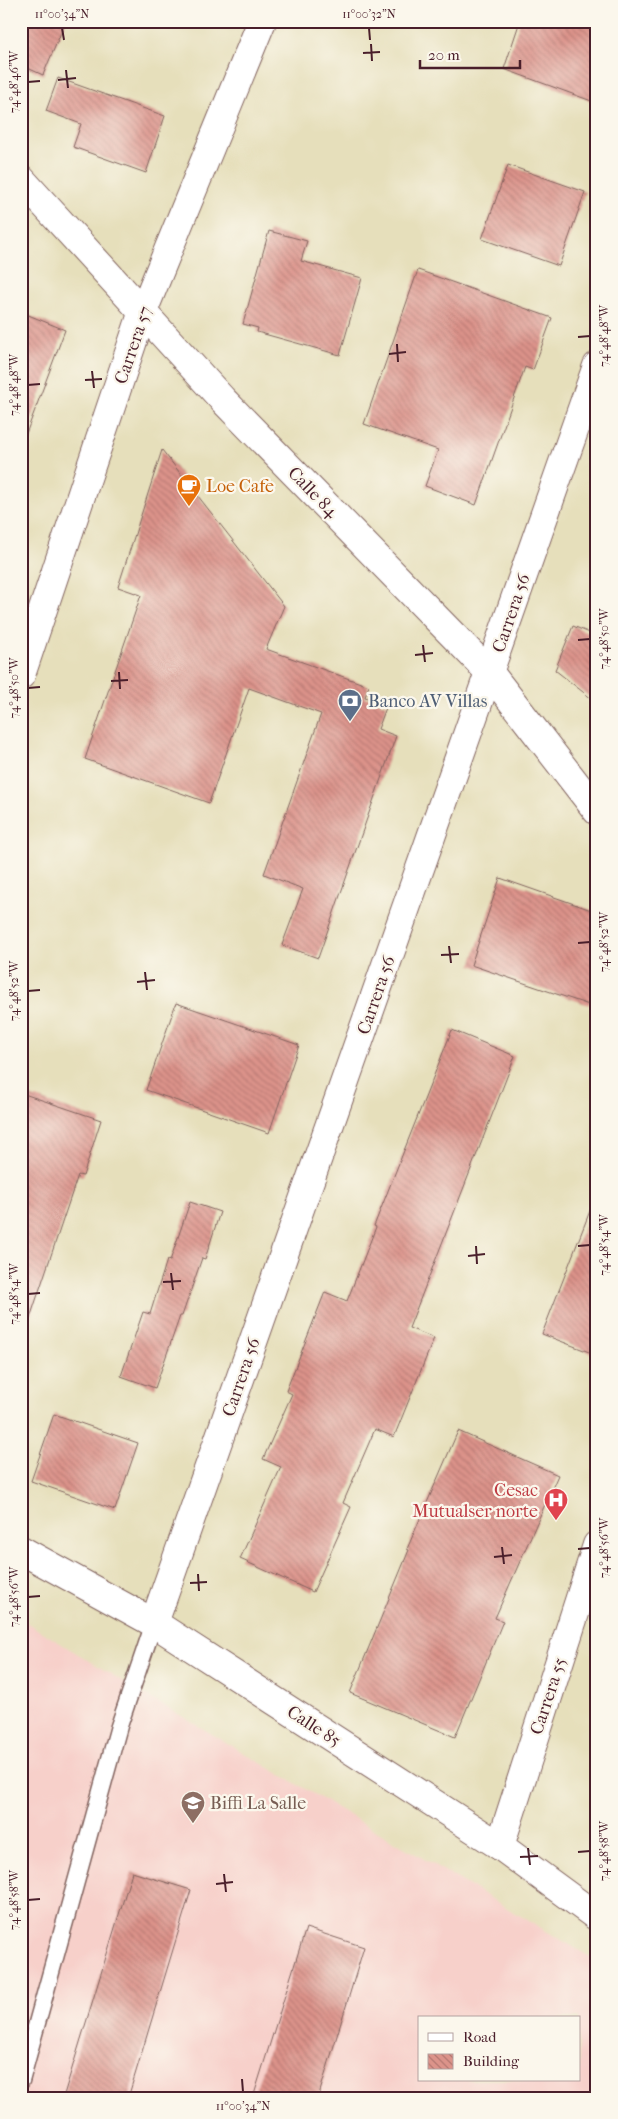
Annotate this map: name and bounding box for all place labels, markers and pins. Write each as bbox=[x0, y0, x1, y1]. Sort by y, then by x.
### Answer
cafe icon: Loe Cafe bbox=[176, 473, 202, 507]
place label: Loe Cafe bbox=[206, 476, 274, 497]
bank icon: Banco AV Villas bbox=[337, 688, 363, 722]
place label: Banco AV Villas bbox=[368, 691, 488, 712]
place label: Cesac Mutualser norte bbox=[412, 1480, 538, 1522]
hospital icon: Cesac Mutualser norte bbox=[543, 1487, 569, 1521]
school or university icon: Biffi La Salle bbox=[180, 1790, 206, 1824]
place label: Biffi La Salle bbox=[210, 1793, 306, 1814]

